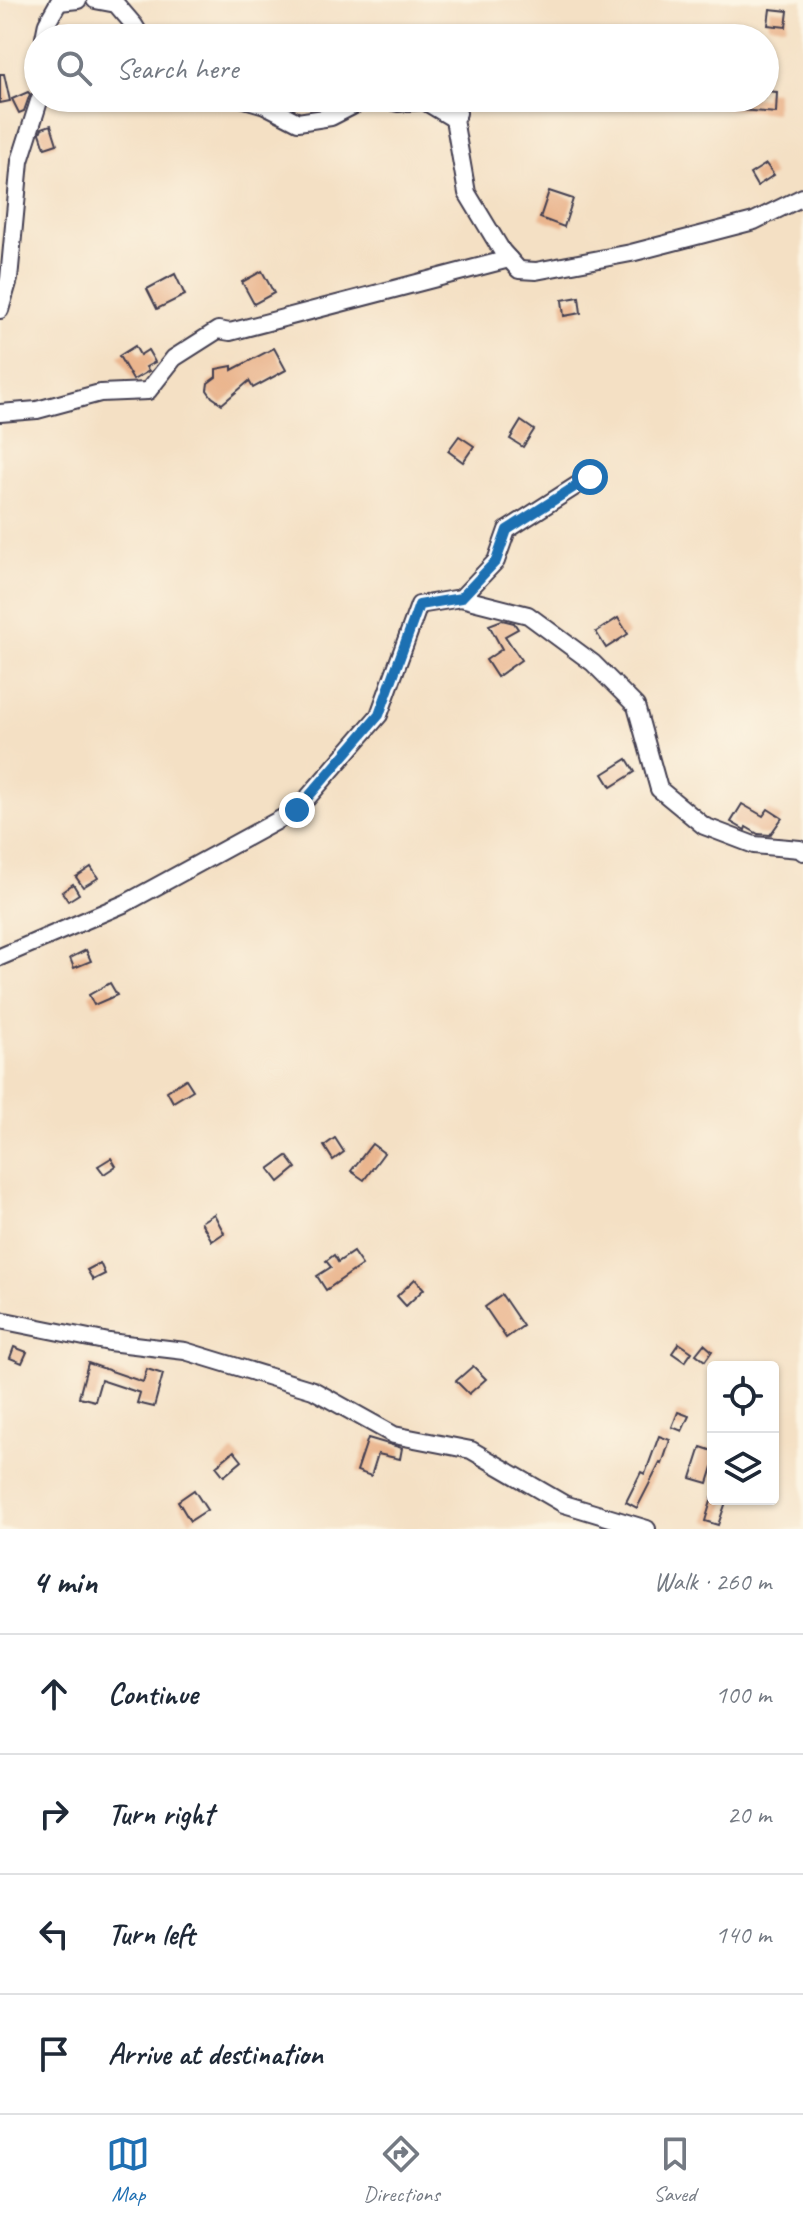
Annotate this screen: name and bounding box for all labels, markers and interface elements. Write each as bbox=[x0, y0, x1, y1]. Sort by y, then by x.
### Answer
search box bbox=[24, 24, 779, 112]
icon: search bbox=[52, 46, 96, 90]
text: Search here bbox=[116, 49, 238, 87]
route start bbox=[572, 459, 608, 495]
route end bbox=[279, 792, 315, 828]
map controls bbox=[707, 1361, 779, 1505]
button: locate bbox=[707, 1361, 779, 1433]
button: layers bbox=[707, 1433, 779, 1505]
text: 4 min bbox=[32, 1560, 97, 1603]
text: Walk · 260 m bbox=[654, 1565, 771, 1598]
icon: ahead bbox=[32, 1672, 76, 1716]
text: Continue bbox=[108, 1675, 198, 1713]
text: 100 m bbox=[715, 1678, 771, 1711]
icon: right bbox=[32, 1792, 76, 1836]
text: Turn right bbox=[108, 1795, 213, 1833]
text: 20 m bbox=[727, 1798, 771, 1831]
icon: left bbox=[32, 1912, 76, 1956]
text: Turn left bbox=[108, 1915, 195, 1953]
text: 140 m bbox=[715, 1918, 771, 1951]
icon: arrive bbox=[32, 2032, 76, 2076]
text: Arrive at destination bbox=[108, 2035, 323, 2073]
tab: Map bbox=[106, 2132, 150, 2208]
tab: Directions bbox=[363, 2132, 440, 2208]
tab: Saved bbox=[653, 2132, 697, 2208]

